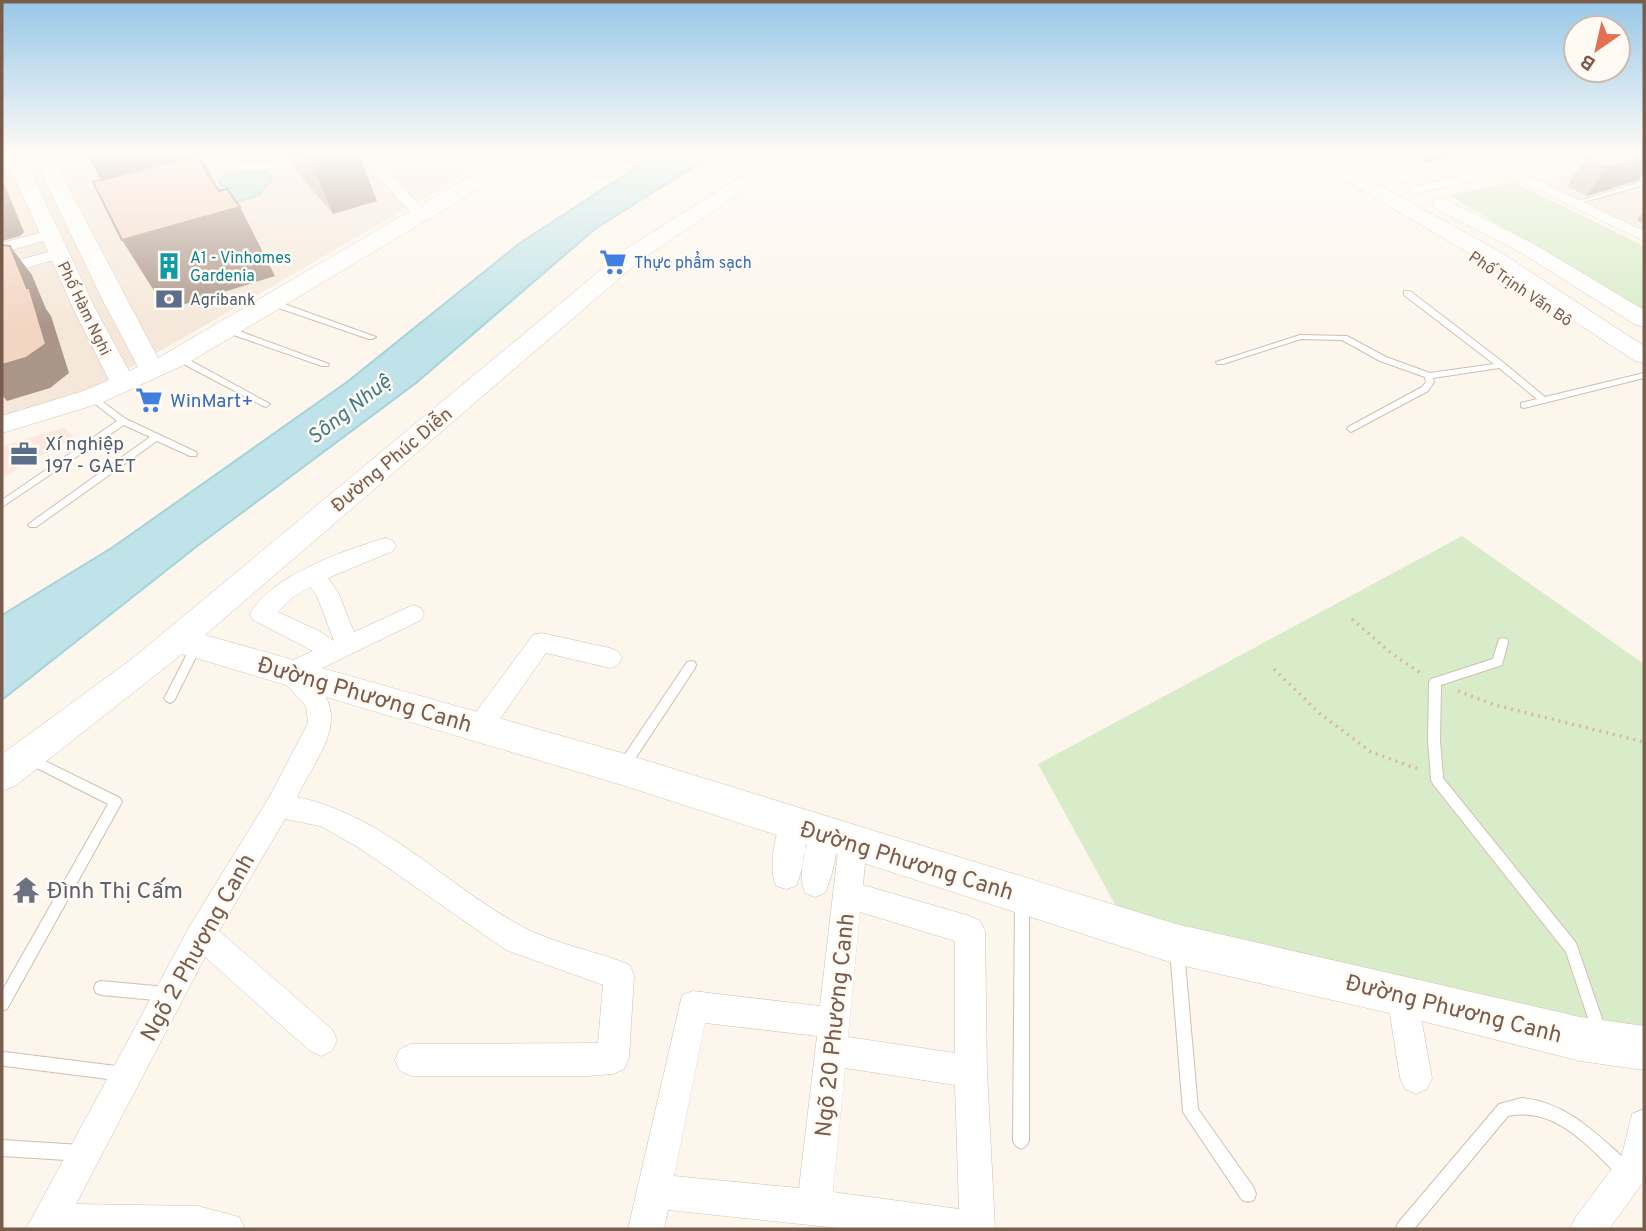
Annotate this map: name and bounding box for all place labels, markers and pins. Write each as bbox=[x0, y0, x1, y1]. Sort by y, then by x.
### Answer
supermarket icon: Thực phẩm sạch bbox=[598, 247, 628, 277]
place label: A1 - Vinhomes Gardenia bbox=[190, 249, 291, 287]
building icon: A1 - Vinhomes Gardenia bbox=[154, 251, 184, 281]
place label: Thực phẩm sạch bbox=[634, 251, 752, 274]
bank icon: Agribank bbox=[154, 284, 184, 314]
place label: Agribank bbox=[190, 291, 255, 311]
supermarket icon: WinMart+ bbox=[134, 385, 164, 415]
place label: WinMart+ bbox=[170, 390, 254, 414]
place label: Xí nghiệp 197 - GAET bbox=[45, 433, 136, 479]
office icon: Xí nghiệp 197 - GAET bbox=[9, 439, 39, 469]
temple icon: Đình Thị Cấm bbox=[11, 875, 41, 905]
place label: Đình Thị Cấm bbox=[47, 877, 183, 907]

